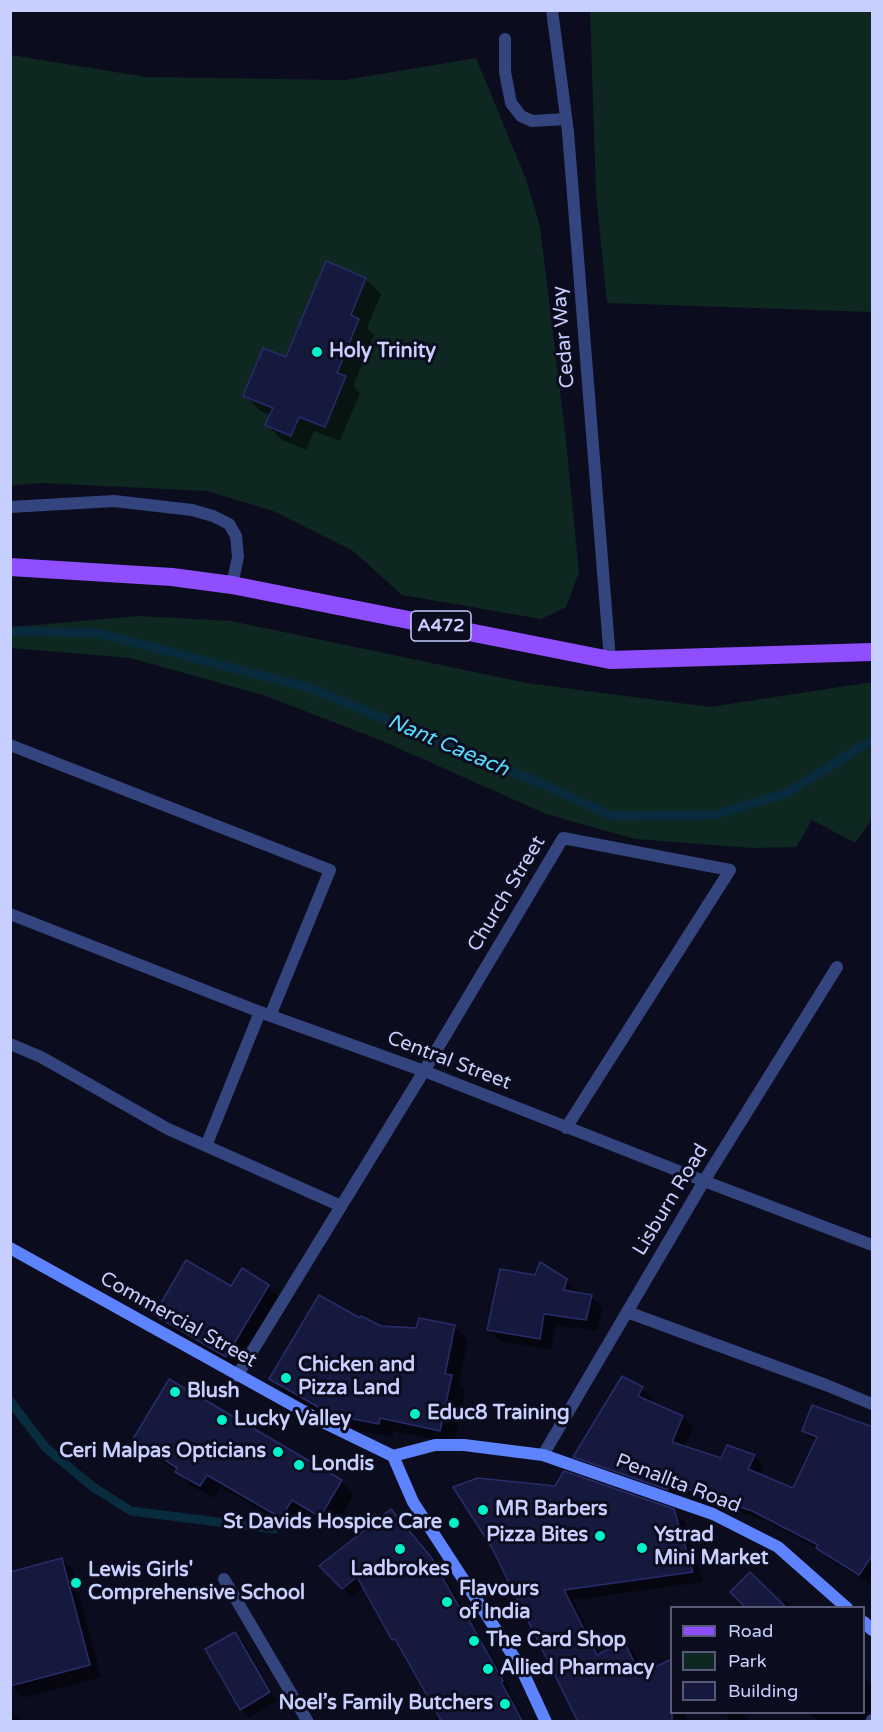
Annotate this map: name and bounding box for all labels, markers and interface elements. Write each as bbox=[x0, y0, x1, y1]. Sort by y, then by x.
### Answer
street label: Cedar Way bbox=[548, 285, 580, 389]
place label: Holy Trinity bbox=[329, 340, 436, 364]
marker: Holy Trinity bbox=[310, 345, 324, 359]
road number: A472 bbox=[411, 611, 471, 641]
water label: Nant Caeach bbox=[384, 709, 512, 783]
street label: Church Street bbox=[463, 832, 551, 956]
street label: Central Street bbox=[384, 1026, 514, 1096]
street label: Lisburn Road bbox=[628, 1140, 714, 1260]
street label: Commercial Street bbox=[95, 1267, 261, 1373]
place label: Chicken and Pizza Land bbox=[298, 1354, 415, 1401]
marker: Chicken and Pizza Land bbox=[279, 1371, 293, 1385]
place label: Blush bbox=[187, 1380, 240, 1404]
marker: Blush bbox=[168, 1385, 182, 1399]
place label: Educ8 Training bbox=[427, 1402, 570, 1426]
marker: Educ8 Training bbox=[408, 1407, 422, 1421]
place label: Lucky Valley bbox=[234, 1408, 351, 1432]
marker: Lucky Valley bbox=[215, 1413, 229, 1427]
place label: Ceri Malpas Opticians bbox=[59, 1440, 266, 1464]
marker: Ceri Malpas Opticians bbox=[271, 1445, 285, 1459]
street label: Penallta Road bbox=[612, 1449, 744, 1519]
place label: Londis bbox=[311, 1453, 374, 1477]
marker: Londis bbox=[292, 1458, 306, 1472]
place label: MR Barbers bbox=[495, 1498, 608, 1522]
marker: MR Barbers bbox=[476, 1503, 490, 1517]
place label: St Davids Hospice Care bbox=[223, 1511, 442, 1535]
marker: St Davids Hospice Care bbox=[447, 1516, 461, 1530]
place label: Pizza Bites bbox=[486, 1524, 588, 1548]
place label: Ystrad Mini Market bbox=[654, 1524, 768, 1571]
marker: Pizza Bites bbox=[593, 1529, 607, 1543]
marker: Ystrad Mini Market bbox=[635, 1541, 649, 1555]
marker: Ladbrokes bbox=[393, 1542, 407, 1556]
place label: Ladbrokes bbox=[350, 1558, 450, 1582]
place label: Lewis Girls' Comprehensive School bbox=[88, 1559, 305, 1606]
marker: Lewis Girls' Comprehensive School bbox=[69, 1576, 83, 1590]
place label: Flavours of India bbox=[459, 1578, 539, 1625]
marker: Flavours of India bbox=[440, 1595, 454, 1609]
legend bbox=[670, 1606, 865, 1714]
text: Road bbox=[728, 1620, 773, 1642]
place label: The Card Shop bbox=[486, 1629, 626, 1653]
marker: The Card Shop bbox=[467, 1634, 481, 1648]
text: Park bbox=[728, 1650, 766, 1672]
place label: Allied Pharmacy bbox=[500, 1657, 654, 1681]
marker: Allied Pharmacy bbox=[481, 1662, 495, 1676]
text: Building bbox=[728, 1680, 798, 1702]
place label: Noel’s Family Butchers bbox=[279, 1692, 493, 1716]
marker: Noel’s Family Butchers bbox=[498, 1697, 512, 1711]

